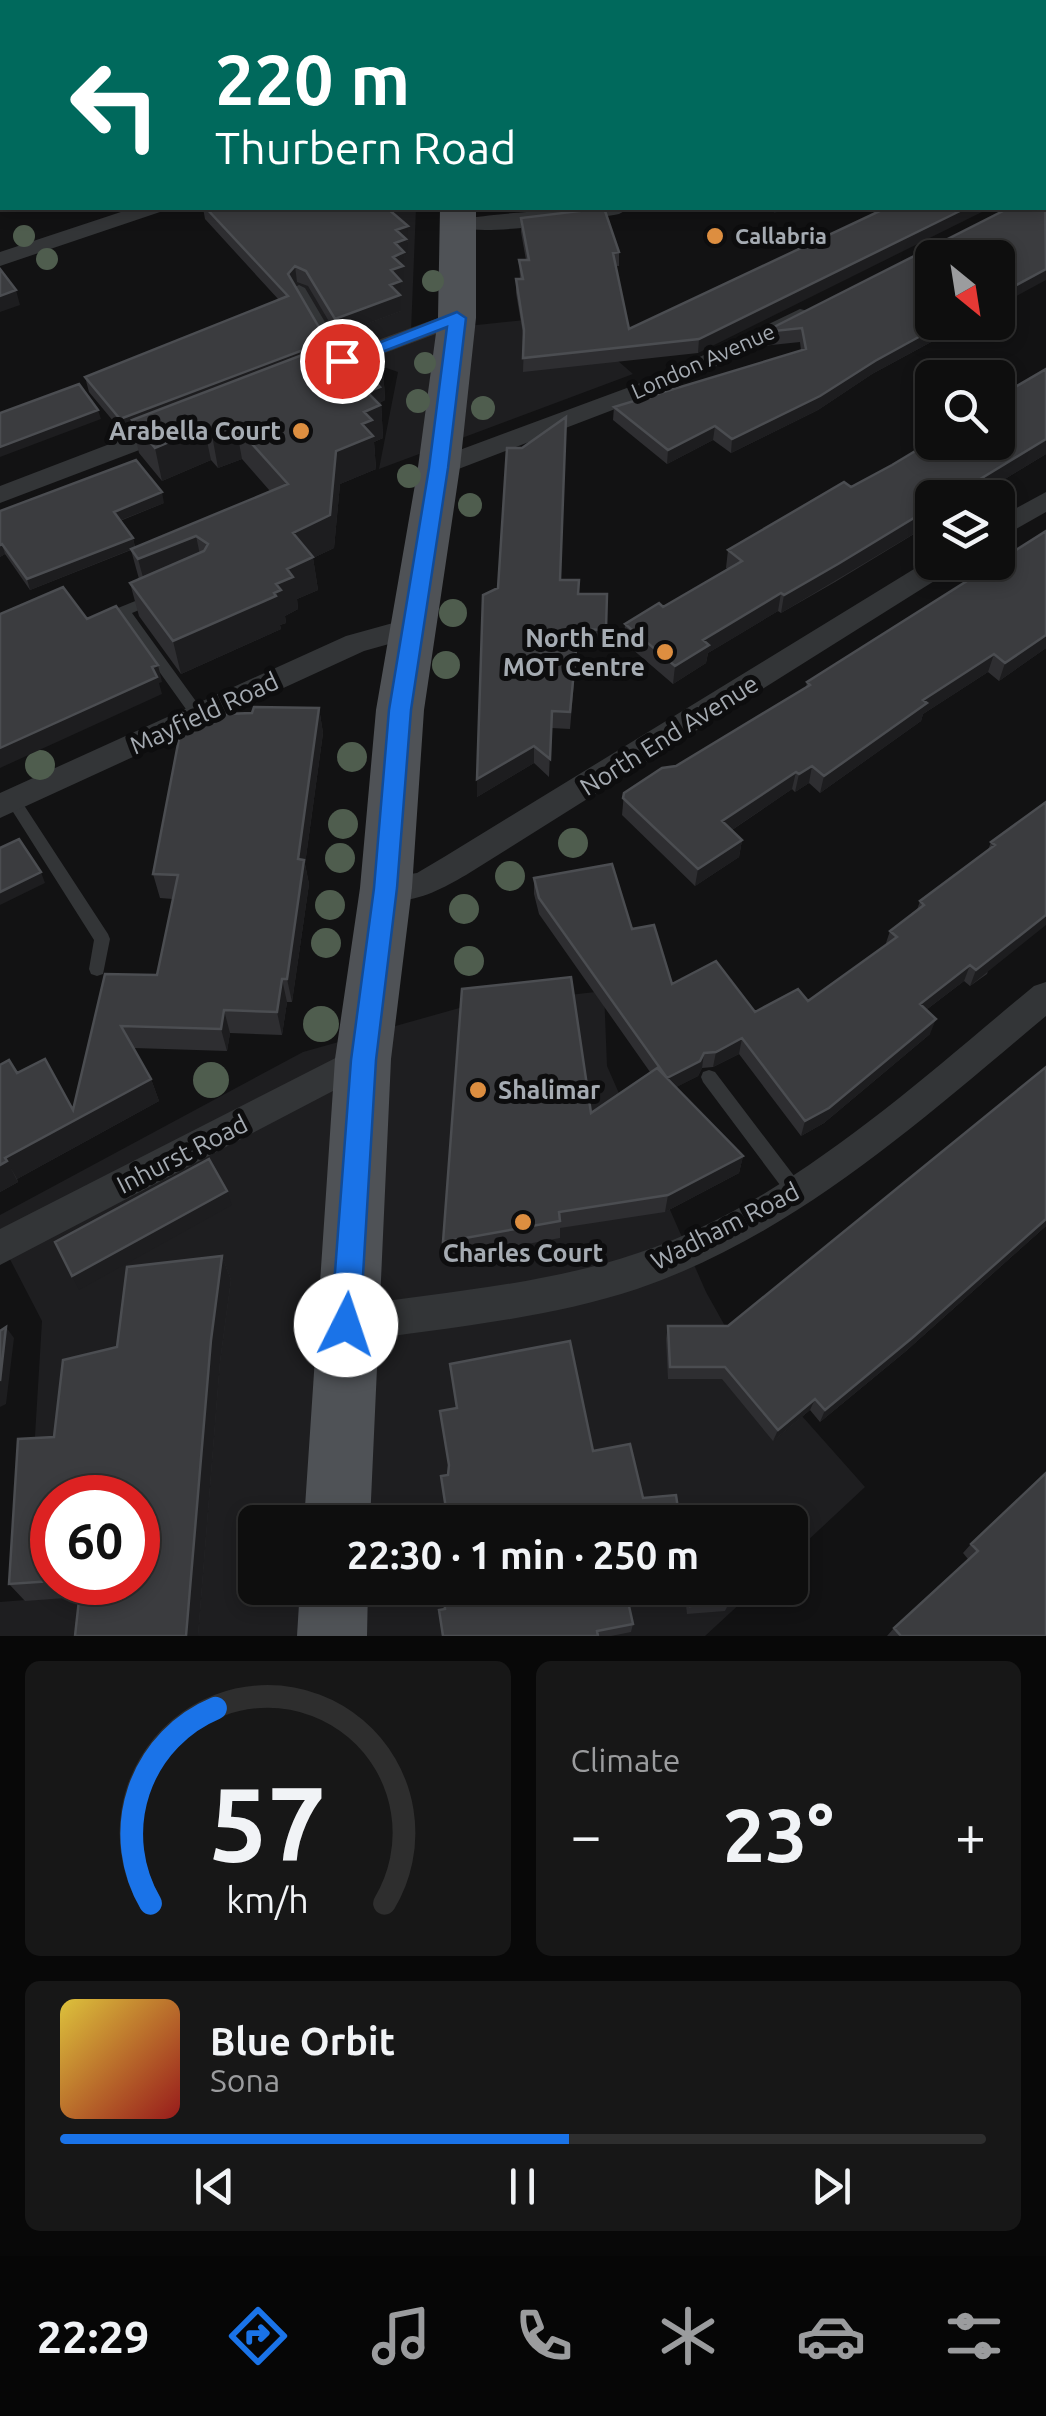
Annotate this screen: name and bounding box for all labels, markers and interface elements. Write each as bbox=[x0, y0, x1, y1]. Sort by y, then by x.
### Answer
icon: left bbox=[50, 40, 180, 170]
text: 220 m bbox=[215, 40, 410, 118]
text: Thurbern Road bbox=[215, 122, 516, 173]
place label: Callabria bbox=[735, 223, 827, 248]
marker: Callabria bbox=[704, 225, 726, 247]
north arrow bbox=[915, 240, 1015, 340]
map controls bbox=[915, 240, 1015, 580]
street label: London Avenue bbox=[627, 318, 778, 403]
pin bbox=[300, 319, 385, 404]
icon: arrive bbox=[315, 334, 370, 389]
button: search bbox=[915, 360, 1015, 460]
place label: Arabella Court bbox=[109, 417, 281, 445]
marker: Arabella Court bbox=[290, 420, 312, 442]
button: layers bbox=[915, 480, 1015, 580]
place label: North End MOT Centre bbox=[503, 624, 645, 681]
marker: North End MOT Centre bbox=[654, 641, 676, 663]
street label: Mayfield Road bbox=[125, 666, 283, 760]
street label: North End Avenue bbox=[575, 669, 763, 801]
place label: Shalimar bbox=[498, 1076, 601, 1104]
marker: Shalimar bbox=[467, 1079, 489, 1101]
street label: Inhurst Road bbox=[112, 1109, 252, 1199]
street label: Wadham Road bbox=[646, 1177, 804, 1275]
marker: Charles Court bbox=[512, 1211, 534, 1233]
place label: Charles Court bbox=[443, 1239, 604, 1267]
position arrow bbox=[294, 1273, 398, 1377]
speed limit sign: 60 bbox=[30, 1475, 160, 1605]
text: 22:30 · 1 min · 250 m bbox=[347, 1534, 699, 1576]
text: Climate bbox=[571, 1742, 681, 1778]
text: 57 bbox=[209, 1764, 326, 1881]
text: 23° bbox=[723, 1792, 834, 1876]
text: − bbox=[571, 1804, 602, 1865]
text: + bbox=[955, 1804, 986, 1865]
text: km/h bbox=[226, 1880, 309, 1920]
text: Blue Orbit bbox=[210, 2020, 395, 2062]
text: Sona bbox=[210, 2062, 280, 2098]
icon: previous bbox=[187, 2159, 242, 2214]
icon: pause bbox=[495, 2159, 550, 2214]
icon: next bbox=[804, 2159, 859, 2214]
icon: directions bbox=[223, 2301, 293, 2371]
icon: music bbox=[366, 2301, 436, 2371]
icon: phone bbox=[509, 2301, 579, 2371]
icon: climate bbox=[653, 2301, 723, 2371]
icon: car bbox=[796, 2301, 866, 2371]
icon: filters bbox=[939, 2301, 1009, 2371]
text: 22:29 bbox=[37, 2311, 149, 2362]

